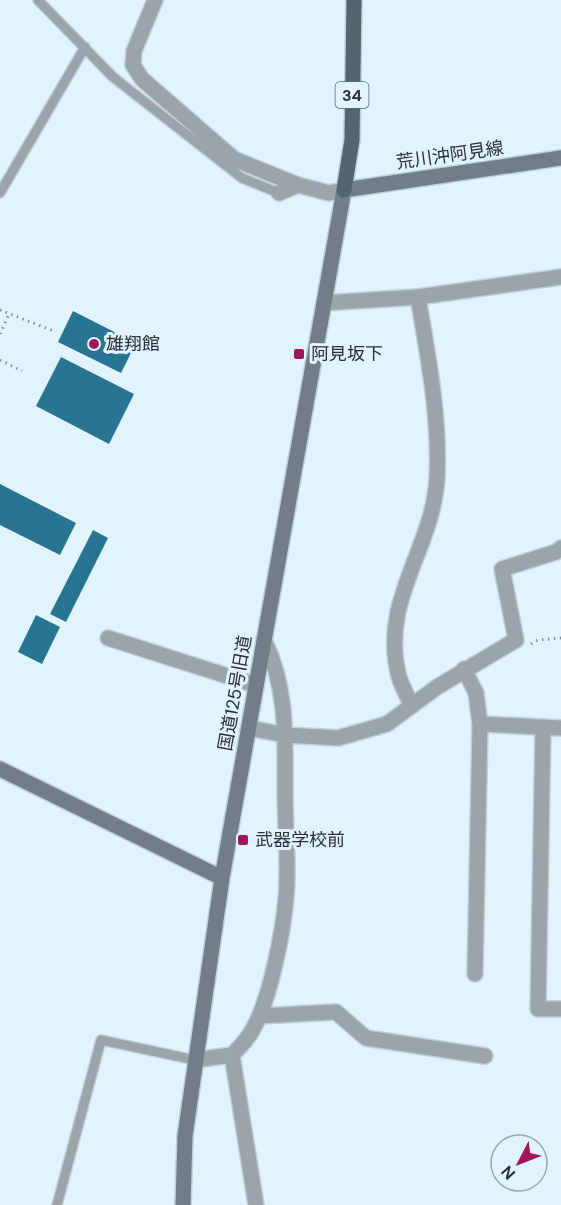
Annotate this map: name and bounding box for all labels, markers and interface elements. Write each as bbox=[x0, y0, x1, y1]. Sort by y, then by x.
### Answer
road number: 34 bbox=[336, 82, 368, 108]
street label: 荒川沖阿見線 bbox=[395, 136, 505, 174]
place label: 雄翔館 bbox=[106, 332, 160, 356]
marker: 雄翔館 bbox=[87, 337, 101, 351]
place label: 阿見坂下 bbox=[311, 342, 383, 366]
marker: 阿見坂下 bbox=[292, 347, 306, 361]
street label: 国道125号旧道 bbox=[213, 633, 257, 753]
place label: 武器学校前 bbox=[255, 828, 345, 852]
marker: 武器学校前 bbox=[236, 833, 250, 847]
north arrow bbox=[489, 1133, 549, 1193]
text: N bbox=[497, 1161, 520, 1184]

